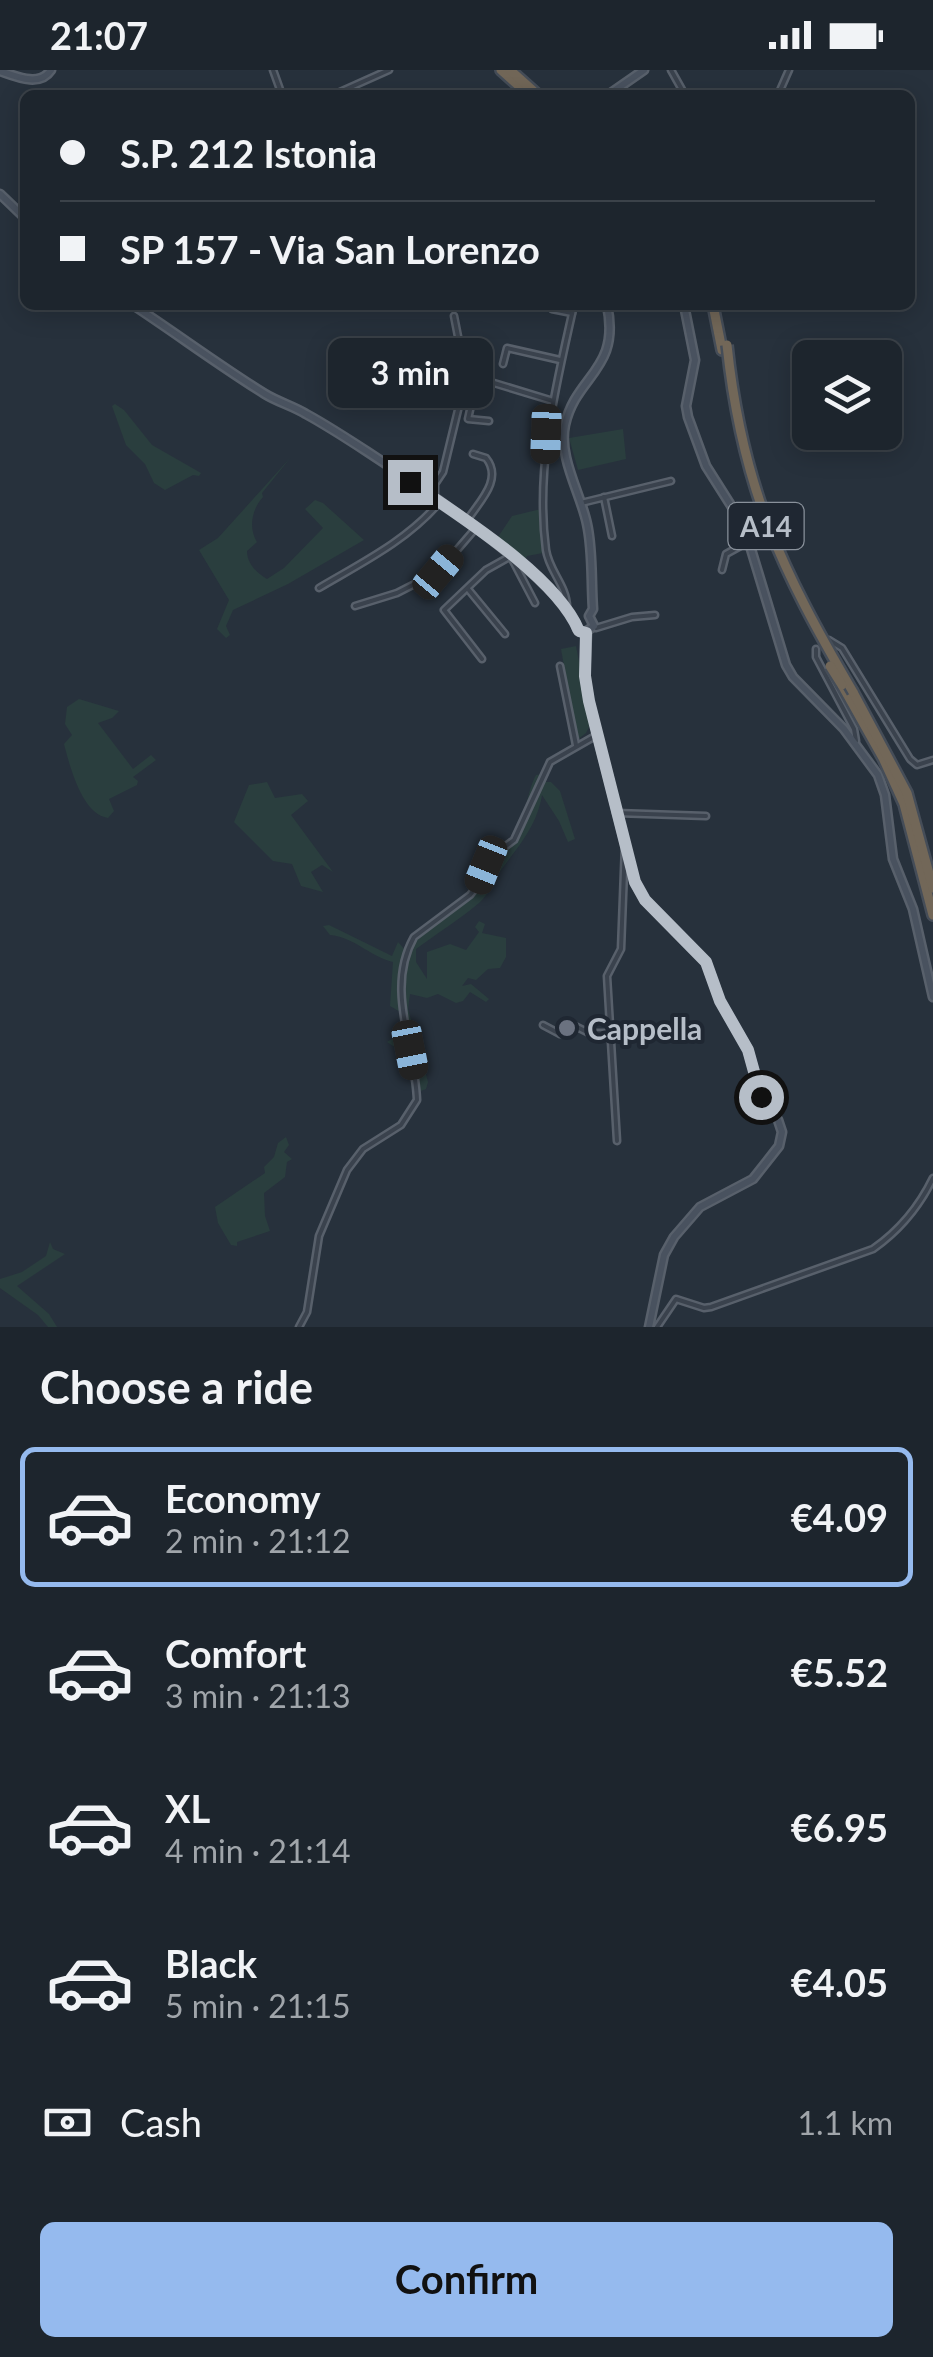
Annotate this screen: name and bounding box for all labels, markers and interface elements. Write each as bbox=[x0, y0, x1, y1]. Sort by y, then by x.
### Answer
text: 21:07 bbox=[50, 12, 148, 58]
text: S.P. 212 Istonia bbox=[120, 130, 377, 176]
text: SP 157 - Via San Lorenzo bbox=[120, 226, 540, 272]
callout: 3 min bbox=[328, 337, 492, 407]
map controls bbox=[792, 340, 902, 450]
button: layers bbox=[792, 340, 902, 450]
text: 3 min bbox=[371, 353, 450, 392]
car bbox=[530, 403, 562, 465]
route end bbox=[388, 460, 433, 505]
road number: A14 bbox=[728, 503, 804, 549]
car bbox=[407, 539, 469, 605]
car bbox=[461, 832, 511, 898]
place label: Cappella bbox=[587, 1010, 702, 1046]
marker: Cappella bbox=[556, 1017, 578, 1039]
car bbox=[390, 1018, 430, 1082]
route start bbox=[739, 1075, 784, 1120]
text: Choose a ride bbox=[40, 1360, 313, 1414]
icon: car bbox=[45, 1472, 135, 1562]
text: Economy bbox=[165, 1475, 320, 1521]
text: €4.09 bbox=[791, 1494, 888, 1540]
text: 2 min · 21:12 bbox=[165, 1521, 351, 1560]
icon: car bbox=[45, 1627, 135, 1717]
text: Comfort bbox=[165, 1630, 306, 1676]
text: €5.52 bbox=[791, 1649, 888, 1695]
text: 3 min · 21:13 bbox=[165, 1676, 351, 1715]
icon: car bbox=[45, 1782, 135, 1872]
text: XL bbox=[165, 1785, 210, 1831]
text: €6.95 bbox=[791, 1804, 888, 1850]
text: 4 min · 21:14 bbox=[165, 1831, 351, 1870]
icon: car bbox=[45, 1937, 135, 2027]
text: Black bbox=[165, 1940, 257, 1986]
text: €4.05 bbox=[791, 1959, 888, 2005]
text: 5 min · 21:15 bbox=[165, 1986, 351, 2025]
icon: cash bbox=[40, 2095, 95, 2150]
text: Cash bbox=[120, 2099, 202, 2145]
text: 1.1 km bbox=[798, 2103, 893, 2142]
button: Confirm bbox=[40, 2222, 893, 2337]

